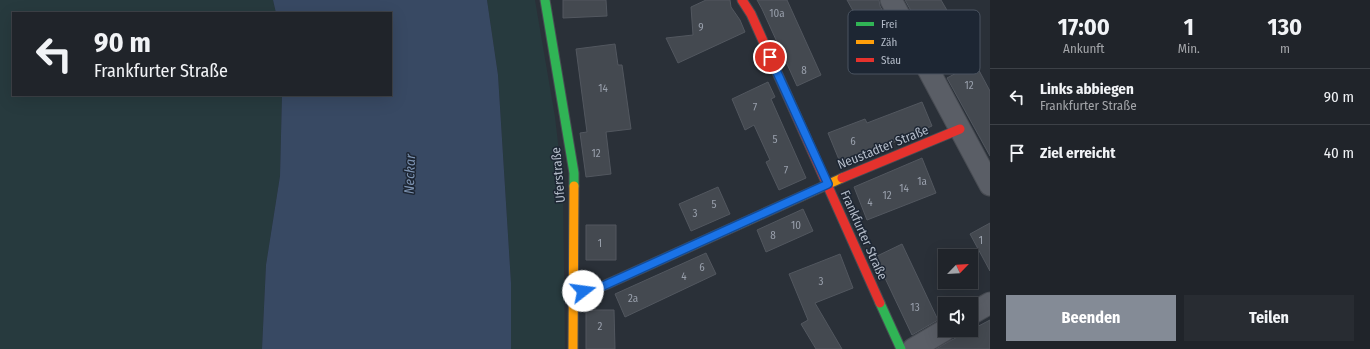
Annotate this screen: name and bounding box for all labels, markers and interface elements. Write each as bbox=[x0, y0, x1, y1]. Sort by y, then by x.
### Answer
house number: 10a bbox=[769, 7, 785, 20]
legend bbox=[848, 10, 980, 74]
text: 17:00 bbox=[1058, 13, 1110, 41]
text: 1 bbox=[1184, 13, 1194, 41]
text: 130 bbox=[1268, 13, 1302, 41]
text: Frei bbox=[881, 18, 897, 31]
house number: 9 bbox=[698, 21, 704, 34]
text: 90 m bbox=[94, 26, 151, 59]
icon: left bbox=[28, 28, 80, 80]
text: Zäh bbox=[881, 36, 897, 49]
pin bbox=[753, 40, 787, 74]
text: Ankunft bbox=[1063, 41, 1105, 56]
text: Min. bbox=[1178, 41, 1200, 56]
text: m bbox=[1280, 41, 1290, 56]
icon: arrive bbox=[759, 46, 781, 68]
text: Stau bbox=[881, 54, 901, 67]
text: Frankfurter Straße bbox=[94, 60, 228, 82]
house number: 8 bbox=[801, 64, 807, 77]
house number: 12 bbox=[964, 79, 974, 92]
text: Links abbiegen bbox=[1040, 80, 1134, 98]
house number: 14 bbox=[598, 82, 608, 95]
icon: left bbox=[1006, 86, 1028, 108]
text: 90 m bbox=[1324, 88, 1354, 106]
text: Frankfurter Straße bbox=[1040, 98, 1137, 113]
house number: 7 bbox=[753, 101, 758, 114]
street label: Neustadter Straße bbox=[835, 122, 931, 172]
house number: 5 bbox=[772, 133, 778, 146]
house number: 6 bbox=[850, 135, 856, 148]
icon: arrive bbox=[1006, 142, 1028, 164]
text: Ziel erreicht bbox=[1040, 144, 1115, 162]
text: 40 m bbox=[1324, 144, 1354, 162]
street label: Uferstraße bbox=[548, 146, 568, 204]
house number: 12 bbox=[591, 147, 601, 160]
water label: Neckar bbox=[401, 153, 419, 194]
house number: 7 bbox=[784, 164, 789, 177]
house number: 1a bbox=[917, 175, 927, 188]
house number: 14 bbox=[899, 182, 909, 195]
street label: Frankfurter Straße bbox=[837, 188, 891, 282]
house number: 12 bbox=[882, 189, 892, 202]
house number: 4 bbox=[867, 196, 873, 209]
house number: 5 bbox=[711, 198, 717, 211]
house number: 3 bbox=[693, 207, 698, 220]
house number: 10 bbox=[791, 219, 801, 232]
house number: 8 bbox=[770, 229, 776, 242]
house number: 1 bbox=[979, 234, 983, 247]
house number: 1 bbox=[598, 237, 602, 250]
north arrow bbox=[938, 249, 978, 289]
map controls bbox=[938, 249, 978, 337]
house number: 6 bbox=[699, 261, 705, 274]
position arrow bbox=[562, 270, 604, 312]
house number: 4 bbox=[681, 270, 687, 283]
house number: 3 bbox=[819, 275, 824, 288]
house number: 2a bbox=[628, 292, 638, 305]
button: Beenden bbox=[1006, 295, 1176, 341]
button: Teilen bbox=[1184, 295, 1354, 341]
button: sound bbox=[938, 297, 978, 337]
house number: 13 bbox=[910, 301, 920, 314]
house number: 2 bbox=[598, 320, 603, 333]

